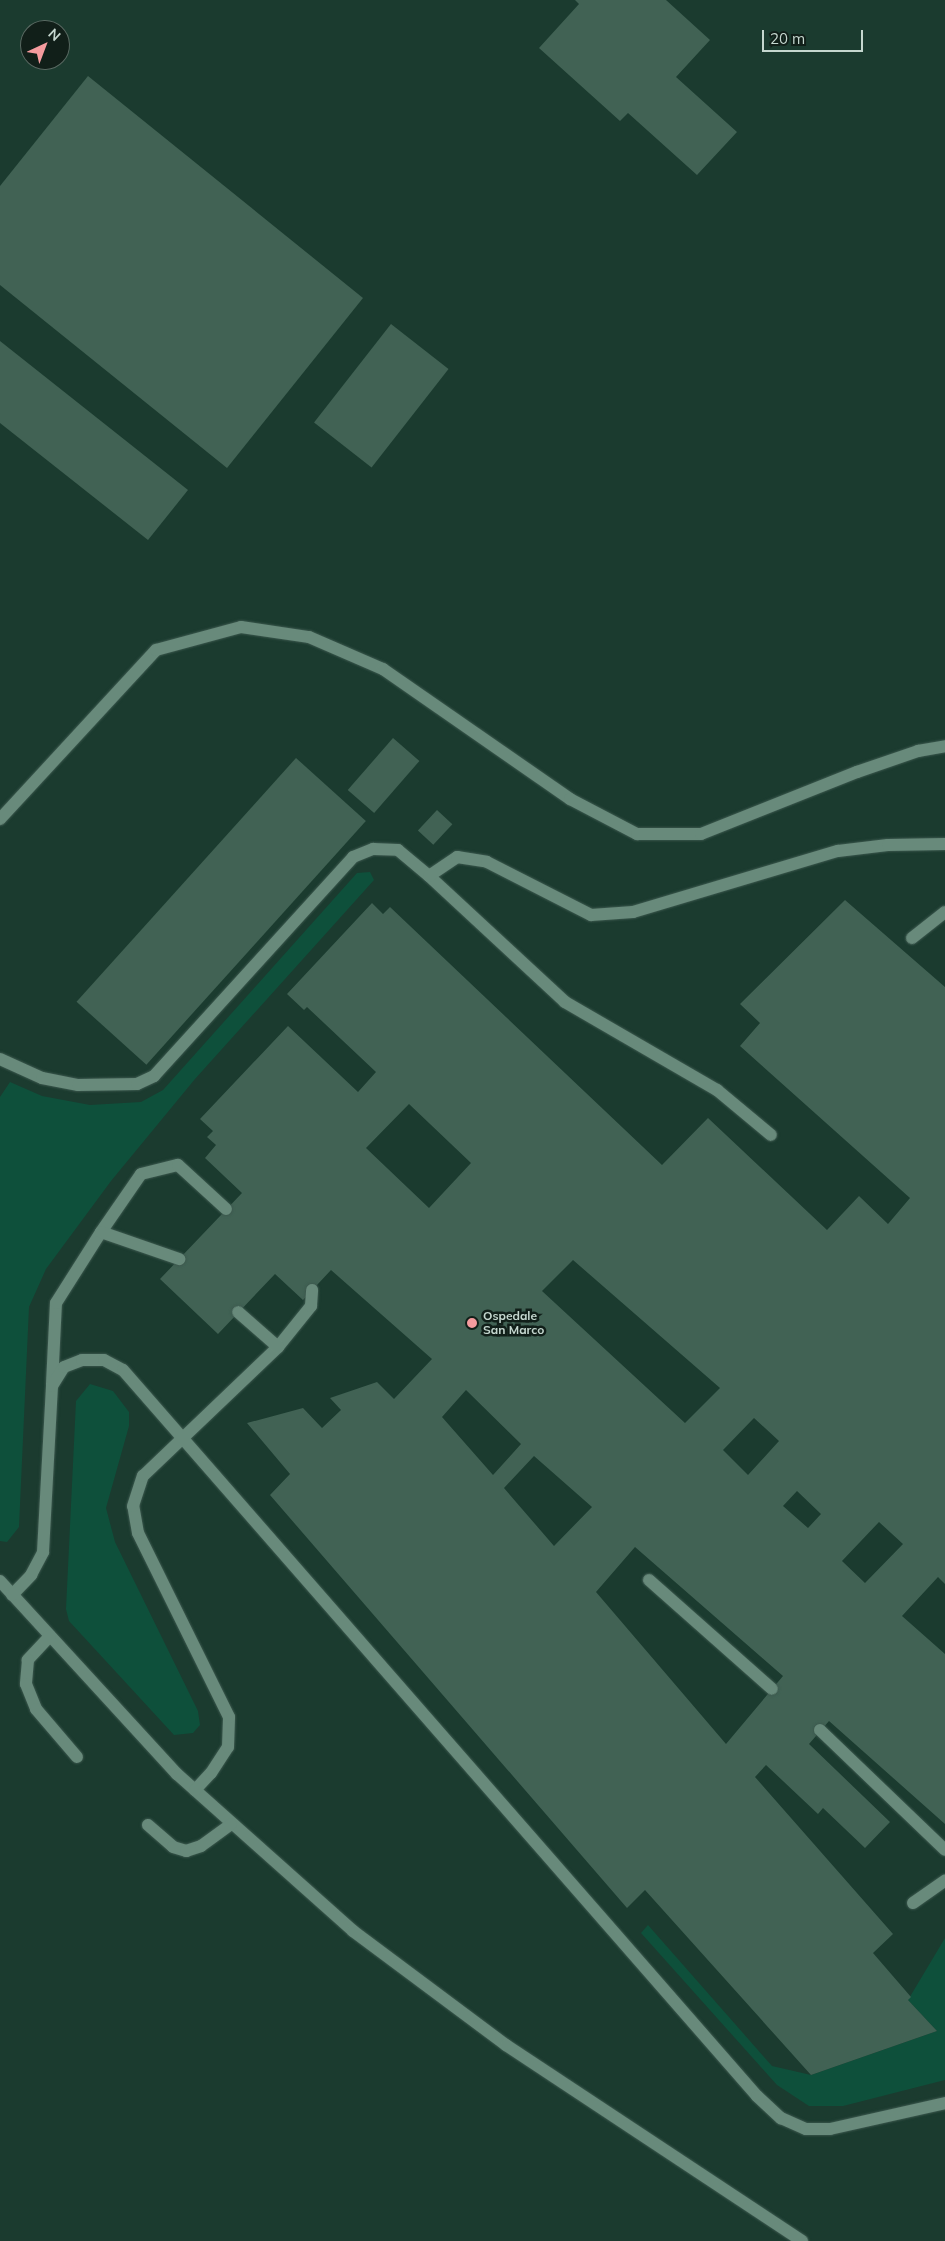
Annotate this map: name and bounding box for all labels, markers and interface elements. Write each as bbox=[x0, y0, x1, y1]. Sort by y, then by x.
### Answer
north arrow bbox=[20, 20, 70, 70]
scale bar bbox=[765, 20, 866, 52]
text: N bbox=[45, 25, 65, 45]
text: 20 m bbox=[770, 29, 805, 48]
place label: Ospedale San Marco bbox=[483, 1309, 544, 1337]
marker: Ospedale San Marco bbox=[465, 1316, 479, 1330]

